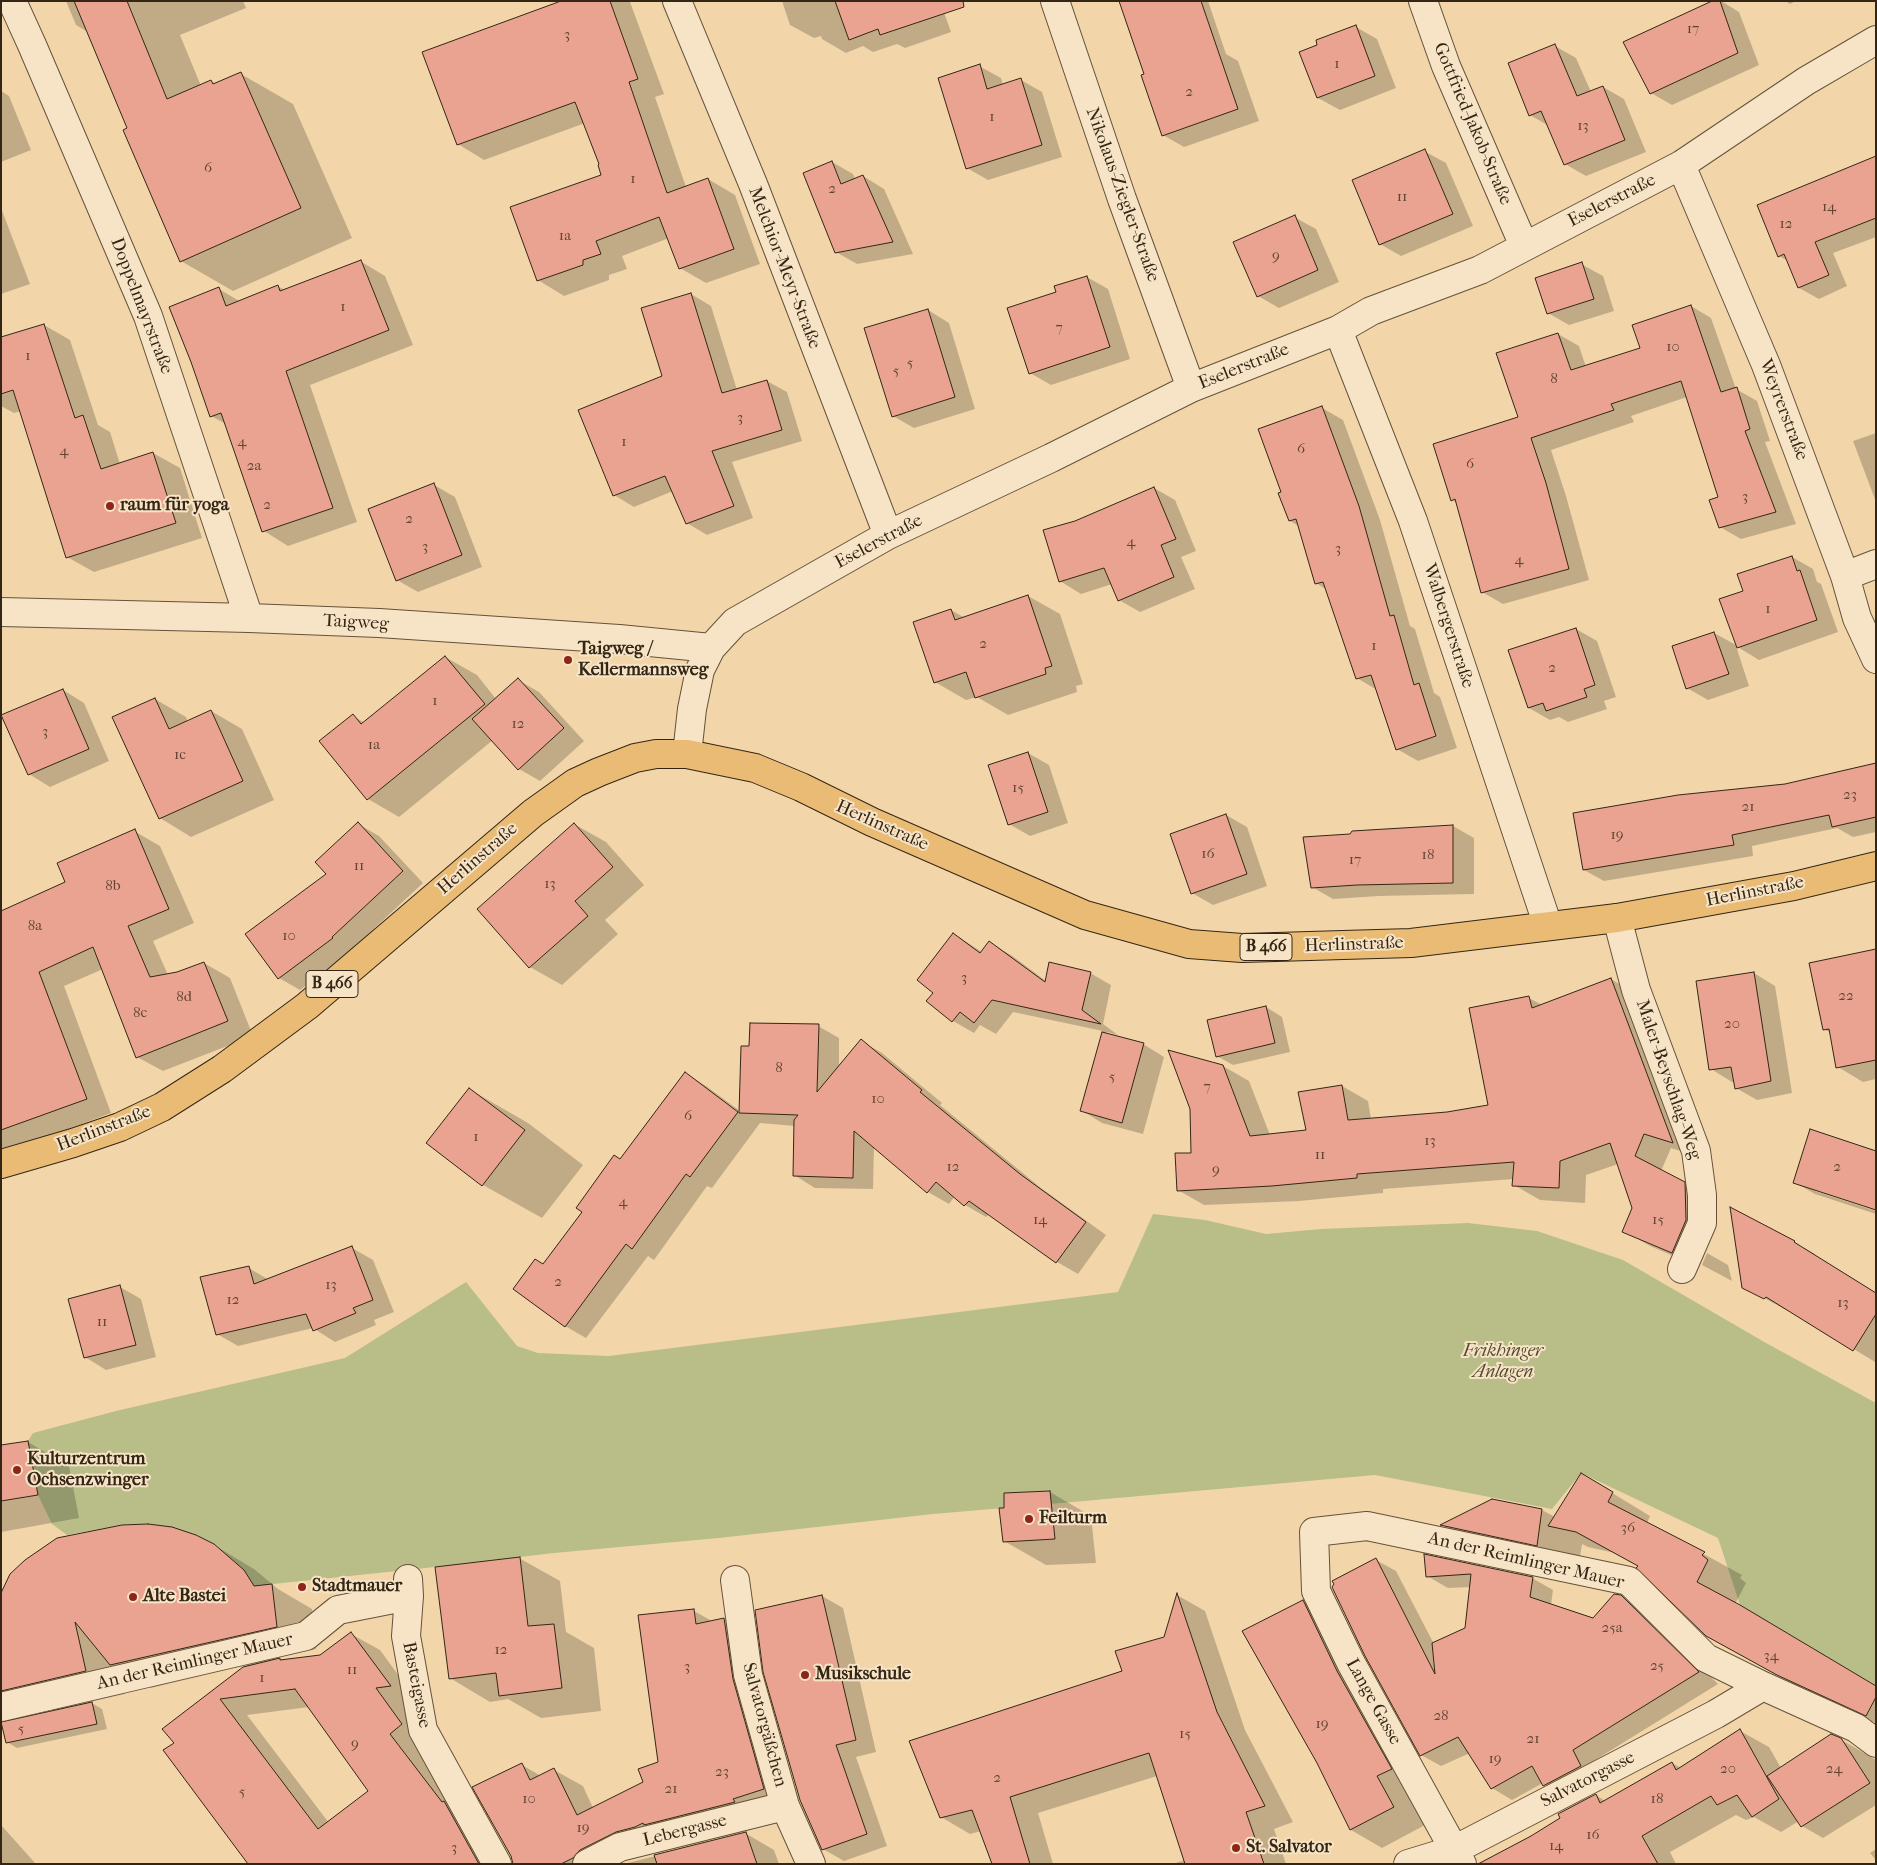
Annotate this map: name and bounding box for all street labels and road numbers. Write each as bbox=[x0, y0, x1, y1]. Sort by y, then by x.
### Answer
street label: Gottfried-Jakob-Straße bbox=[1428, 40, 1516, 208]
street label: Nikolaus-Ziegler-Straße bbox=[1080, 105, 1164, 285]
street label: Eselerstraße bbox=[1564, 170, 1660, 232]
street label: Melchior-Meyr-Straße bbox=[743, 184, 825, 352]
street label: Doppelmayrstraße bbox=[105, 235, 177, 377]
street label: Eselerstraße bbox=[1196, 339, 1292, 395]
street label: Weyrerstraße bbox=[1754, 356, 1812, 464]
street label: Eselerstraße bbox=[832, 510, 926, 574]
street label: Walbergerstraße bbox=[1418, 561, 1478, 691]
street label: Taigweg bbox=[323, 610, 389, 636]
street label: Herlinstraße bbox=[832, 796, 932, 856]
street label: Herlinstraße bbox=[434, 818, 522, 900]
street label: Herlinstraße bbox=[1704, 872, 1806, 912]
street label: Herlinstraße bbox=[1304, 932, 1404, 958]
road number: B 466 bbox=[1240, 934, 1292, 960]
road number: B 466 bbox=[306, 971, 358, 998]
street label: Maler-Beyschlag-Weg bbox=[1630, 997, 1706, 1163]
street label: Herlinstraße bbox=[54, 1101, 154, 1157]
street label: An der Reimlinger Mauer bbox=[1426, 1528, 1626, 1594]
street label: An der Reimlinger Mauer bbox=[95, 1629, 295, 1695]
street label: Basteigasse bbox=[397, 1640, 435, 1730]
street label: Lange Gasse bbox=[1340, 1655, 1406, 1749]
street label: Salvatorgäßchen bbox=[737, 1661, 791, 1789]
street label: Salvatorgasse bbox=[1537, 1747, 1639, 1813]
street label: Lebergasse bbox=[641, 1810, 729, 1852]

